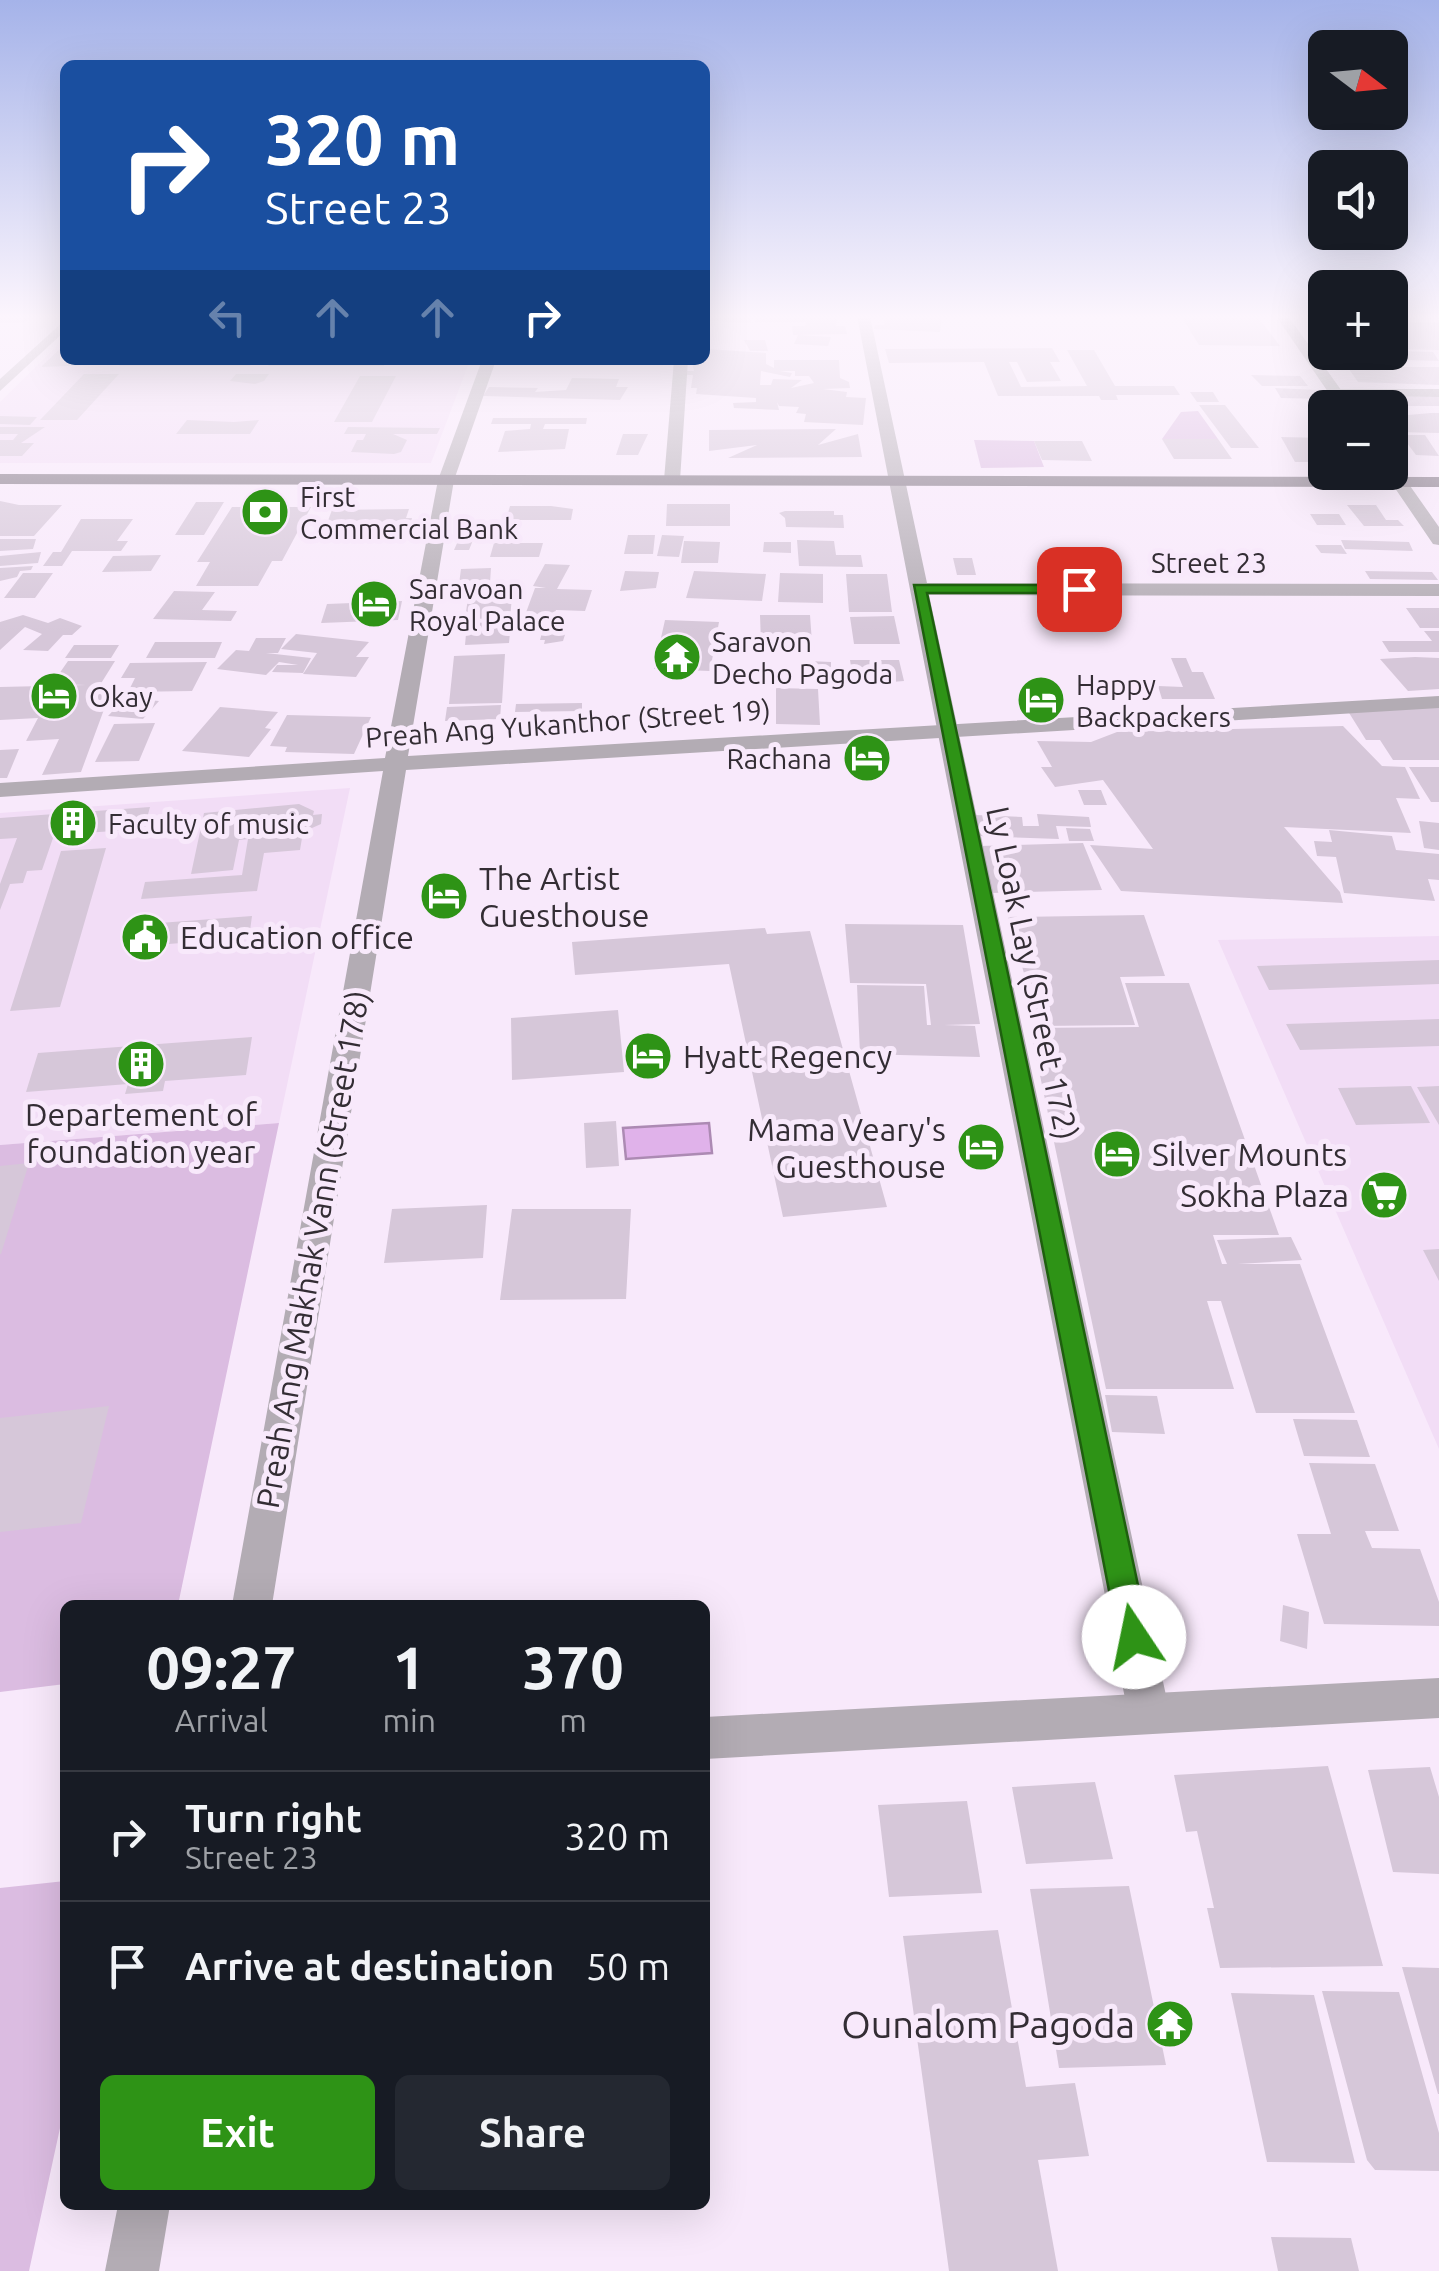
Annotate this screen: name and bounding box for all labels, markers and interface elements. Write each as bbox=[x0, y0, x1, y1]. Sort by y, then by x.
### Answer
north arrow bbox=[1308, 30, 1408, 130]
map controls bbox=[1308, 30, 1408, 490]
icon: right bbox=[100, 100, 230, 230]
text: 320 m bbox=[265, 100, 460, 178]
button: sound bbox=[1308, 150, 1408, 250]
text: Street 23 bbox=[265, 182, 452, 233]
button: + bbox=[1308, 270, 1408, 370]
icon: left bbox=[200, 290, 255, 345]
icon: ahead bbox=[305, 290, 360, 345]
icon: ahead bbox=[410, 290, 465, 345]
icon: right bbox=[515, 290, 570, 345]
button: − bbox=[1308, 390, 1408, 490]
place label: First Commercial Bank bbox=[300, 481, 518, 544]
bank icon: First Commercial Bank bbox=[239, 486, 291, 538]
pin bbox=[1037, 547, 1122, 632]
street label: Street 23 bbox=[1151, 547, 1267, 578]
icon: arrive bbox=[1052, 562, 1107, 617]
place label: Saravoan Royal Palace bbox=[409, 573, 565, 636]
hotel icon: Saravoan Royal Palace bbox=[348, 578, 400, 630]
place label: Saravon Decho Pagoda bbox=[712, 626, 893, 689]
temple icon: Saravon Decho Pagoda bbox=[651, 631, 703, 683]
place label: Happy Backpackers bbox=[1076, 669, 1231, 732]
hotel icon: Okay bbox=[28, 670, 80, 722]
hotel icon: Happy Backpackers bbox=[1015, 674, 1067, 726]
place label: Okay bbox=[89, 681, 153, 712]
street label: Preah Ang Yukanthor (Street 19) bbox=[364, 693, 772, 754]
hotel icon: Rachana bbox=[841, 732, 893, 784]
place label: Rachana bbox=[726, 743, 832, 774]
building icon: Faculty of music bbox=[47, 797, 99, 849]
street label: Ly Loak Lay (Street 172) bbox=[980, 803, 1086, 1143]
place label: Faculty of music bbox=[108, 808, 309, 839]
place label: The Artist Guesthouse bbox=[479, 860, 649, 933]
hotel icon: The Artist Guesthouse bbox=[418, 870, 470, 922]
public building icon: Education office bbox=[119, 911, 171, 963]
place label: Education office bbox=[180, 919, 414, 955]
street label: Preah Ang Makhak Vann (Street 178) bbox=[249, 987, 375, 1511]
hotel icon: Hyatt Regency bbox=[622, 1030, 674, 1082]
building icon: Departement of foundation year bbox=[115, 1038, 167, 1090]
place label: Hyatt Regency bbox=[683, 1038, 892, 1074]
place label: Departement of foundation year bbox=[25, 1096, 258, 1169]
place label: Mama Veary's Guesthouse bbox=[747, 1111, 946, 1184]
hotel icon: Mama Veary's Guesthouse bbox=[955, 1121, 1007, 1173]
hotel icon: Silver Mounts bbox=[1091, 1128, 1143, 1180]
place label: Silver Mounts bbox=[1152, 1136, 1347, 1172]
supermarket icon: Sokha Plaza bbox=[1358, 1169, 1410, 1221]
place label: Sokha Plaza bbox=[1180, 1177, 1349, 1213]
position arrow bbox=[1082, 1585, 1186, 1689]
text: 09:27 bbox=[146, 1633, 296, 1700]
text: 1 bbox=[392, 1633, 426, 1700]
text: 370 bbox=[522, 1633, 624, 1700]
text: Arrival bbox=[175, 1702, 268, 1738]
text: min bbox=[382, 1702, 436, 1738]
text: m bbox=[559, 1702, 587, 1738]
text: Turn right bbox=[185, 1797, 362, 1839]
icon: right bbox=[100, 1809, 155, 1864]
text: 320 m bbox=[564, 1815, 670, 1857]
text: Street 23 bbox=[185, 1839, 318, 1875]
icon: arrive bbox=[100, 1939, 155, 1994]
text: Arrive at destination bbox=[185, 1945, 554, 1987]
text: 50 m bbox=[586, 1945, 670, 1987]
temple icon: Ounalom Pagoda bbox=[1144, 1998, 1196, 2050]
place label: Ounalom Pagoda bbox=[841, 2003, 1135, 2045]
button: Exit bbox=[100, 2075, 375, 2190]
button: Share bbox=[395, 2075, 670, 2190]

